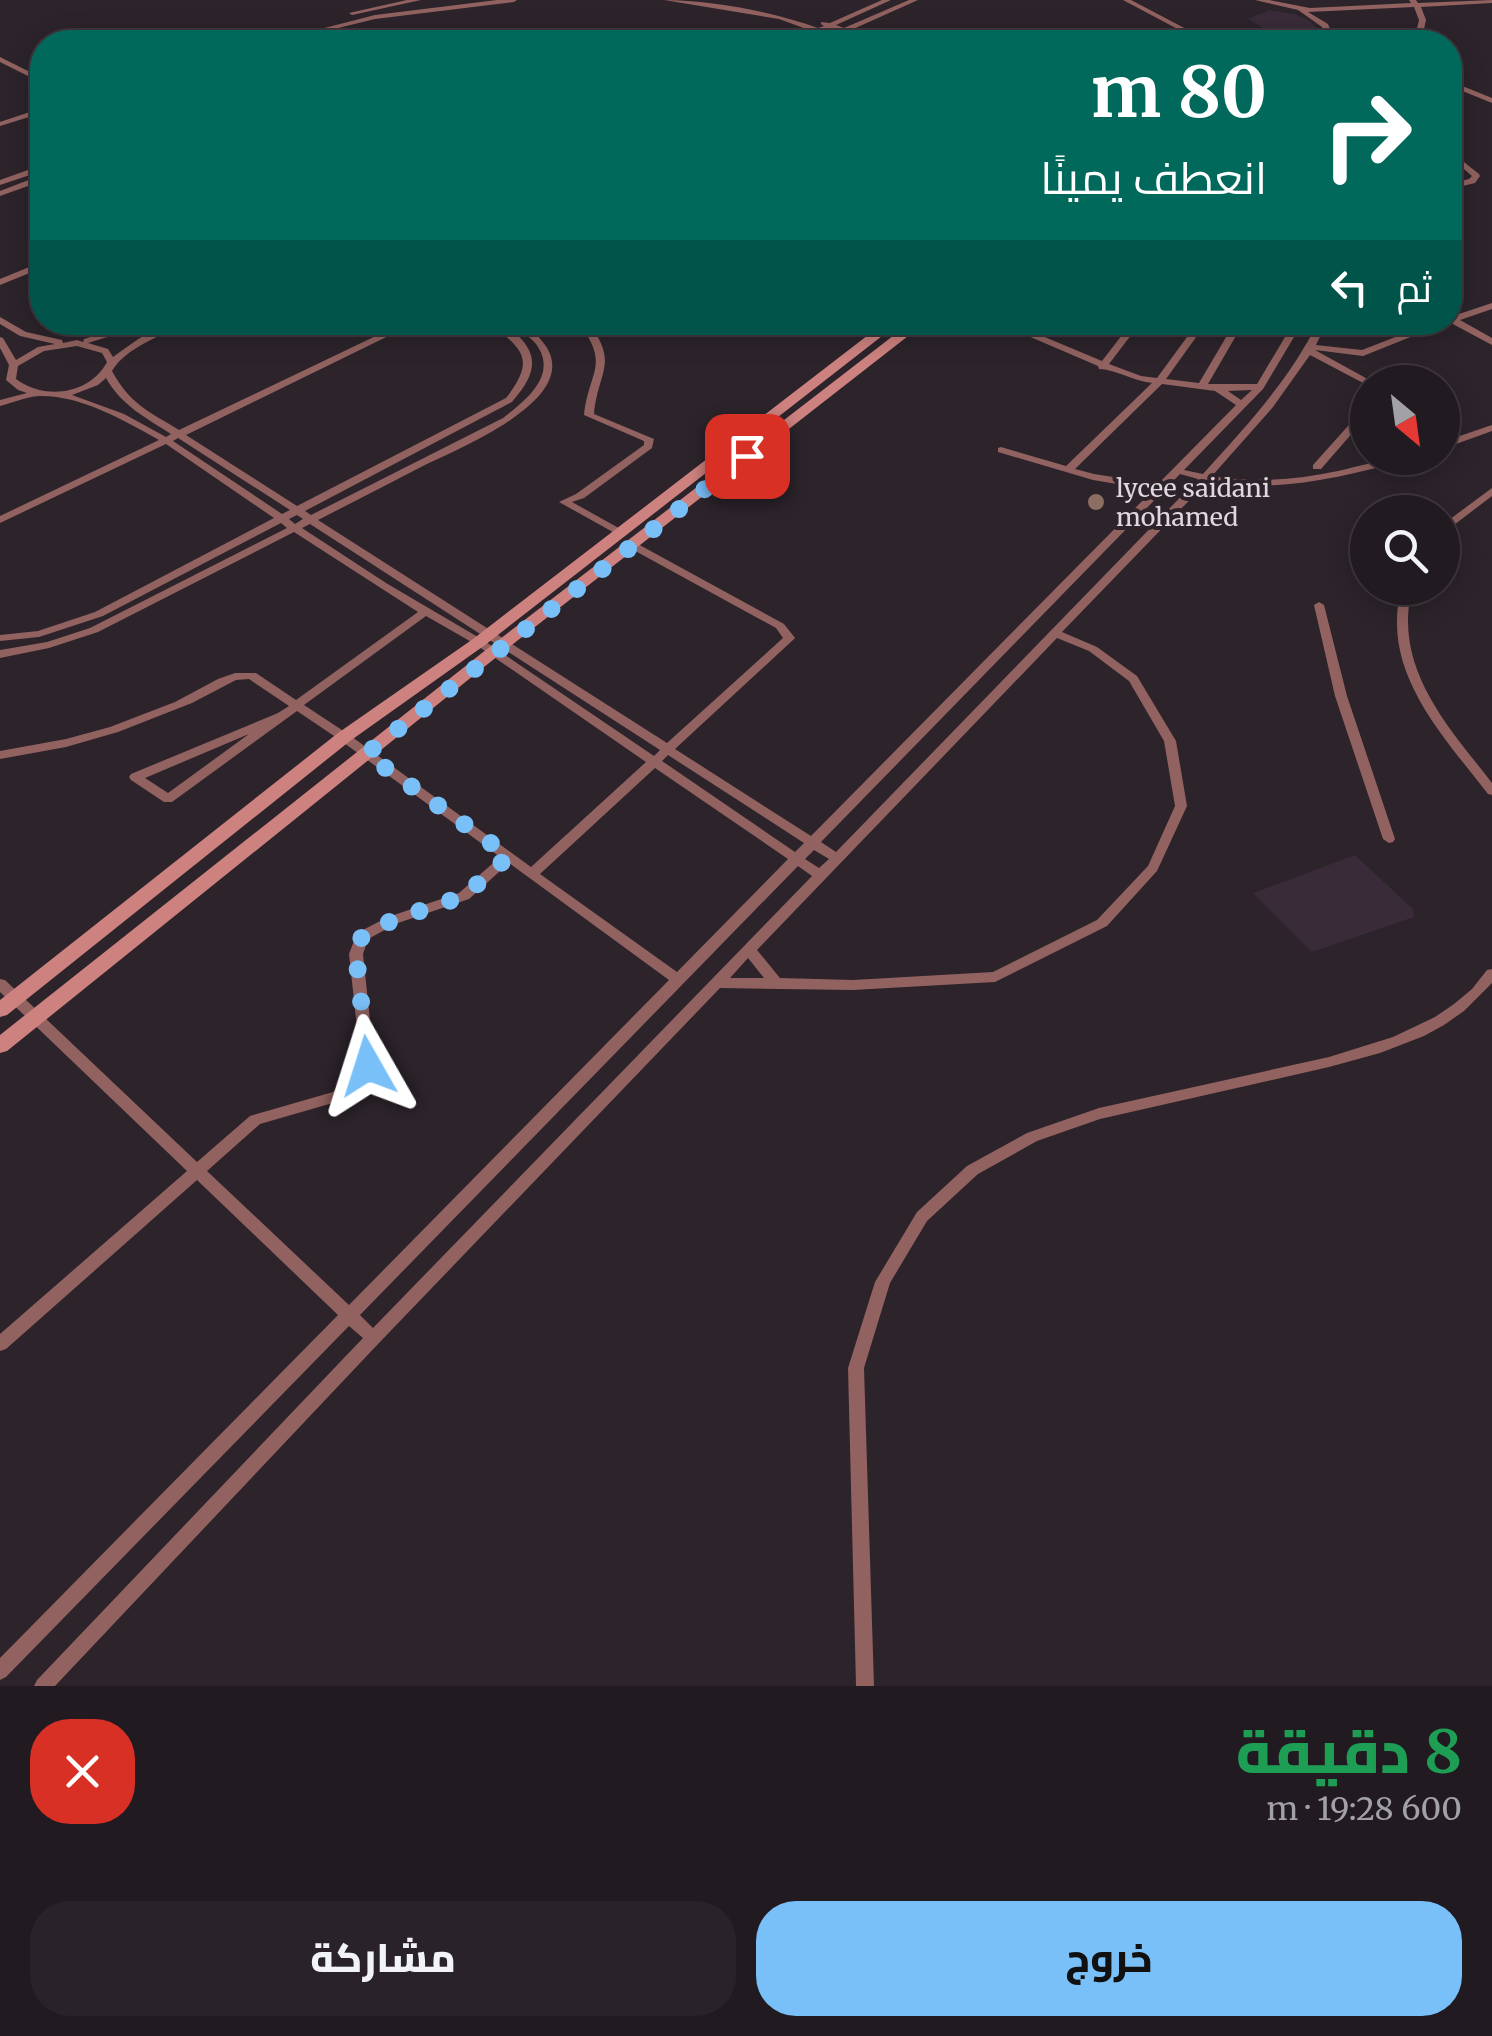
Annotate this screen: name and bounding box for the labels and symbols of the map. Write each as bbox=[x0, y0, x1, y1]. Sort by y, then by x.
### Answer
north arrow bbox=[1350, 365, 1460, 475]
pin bbox=[705, 414, 790, 499]
place label: lycee saidani mohamed bbox=[1116, 472, 1270, 533]
marker: lycee saidani mohamed bbox=[1085, 491, 1107, 513]
position arrow bbox=[316, 1014, 420, 1118]

